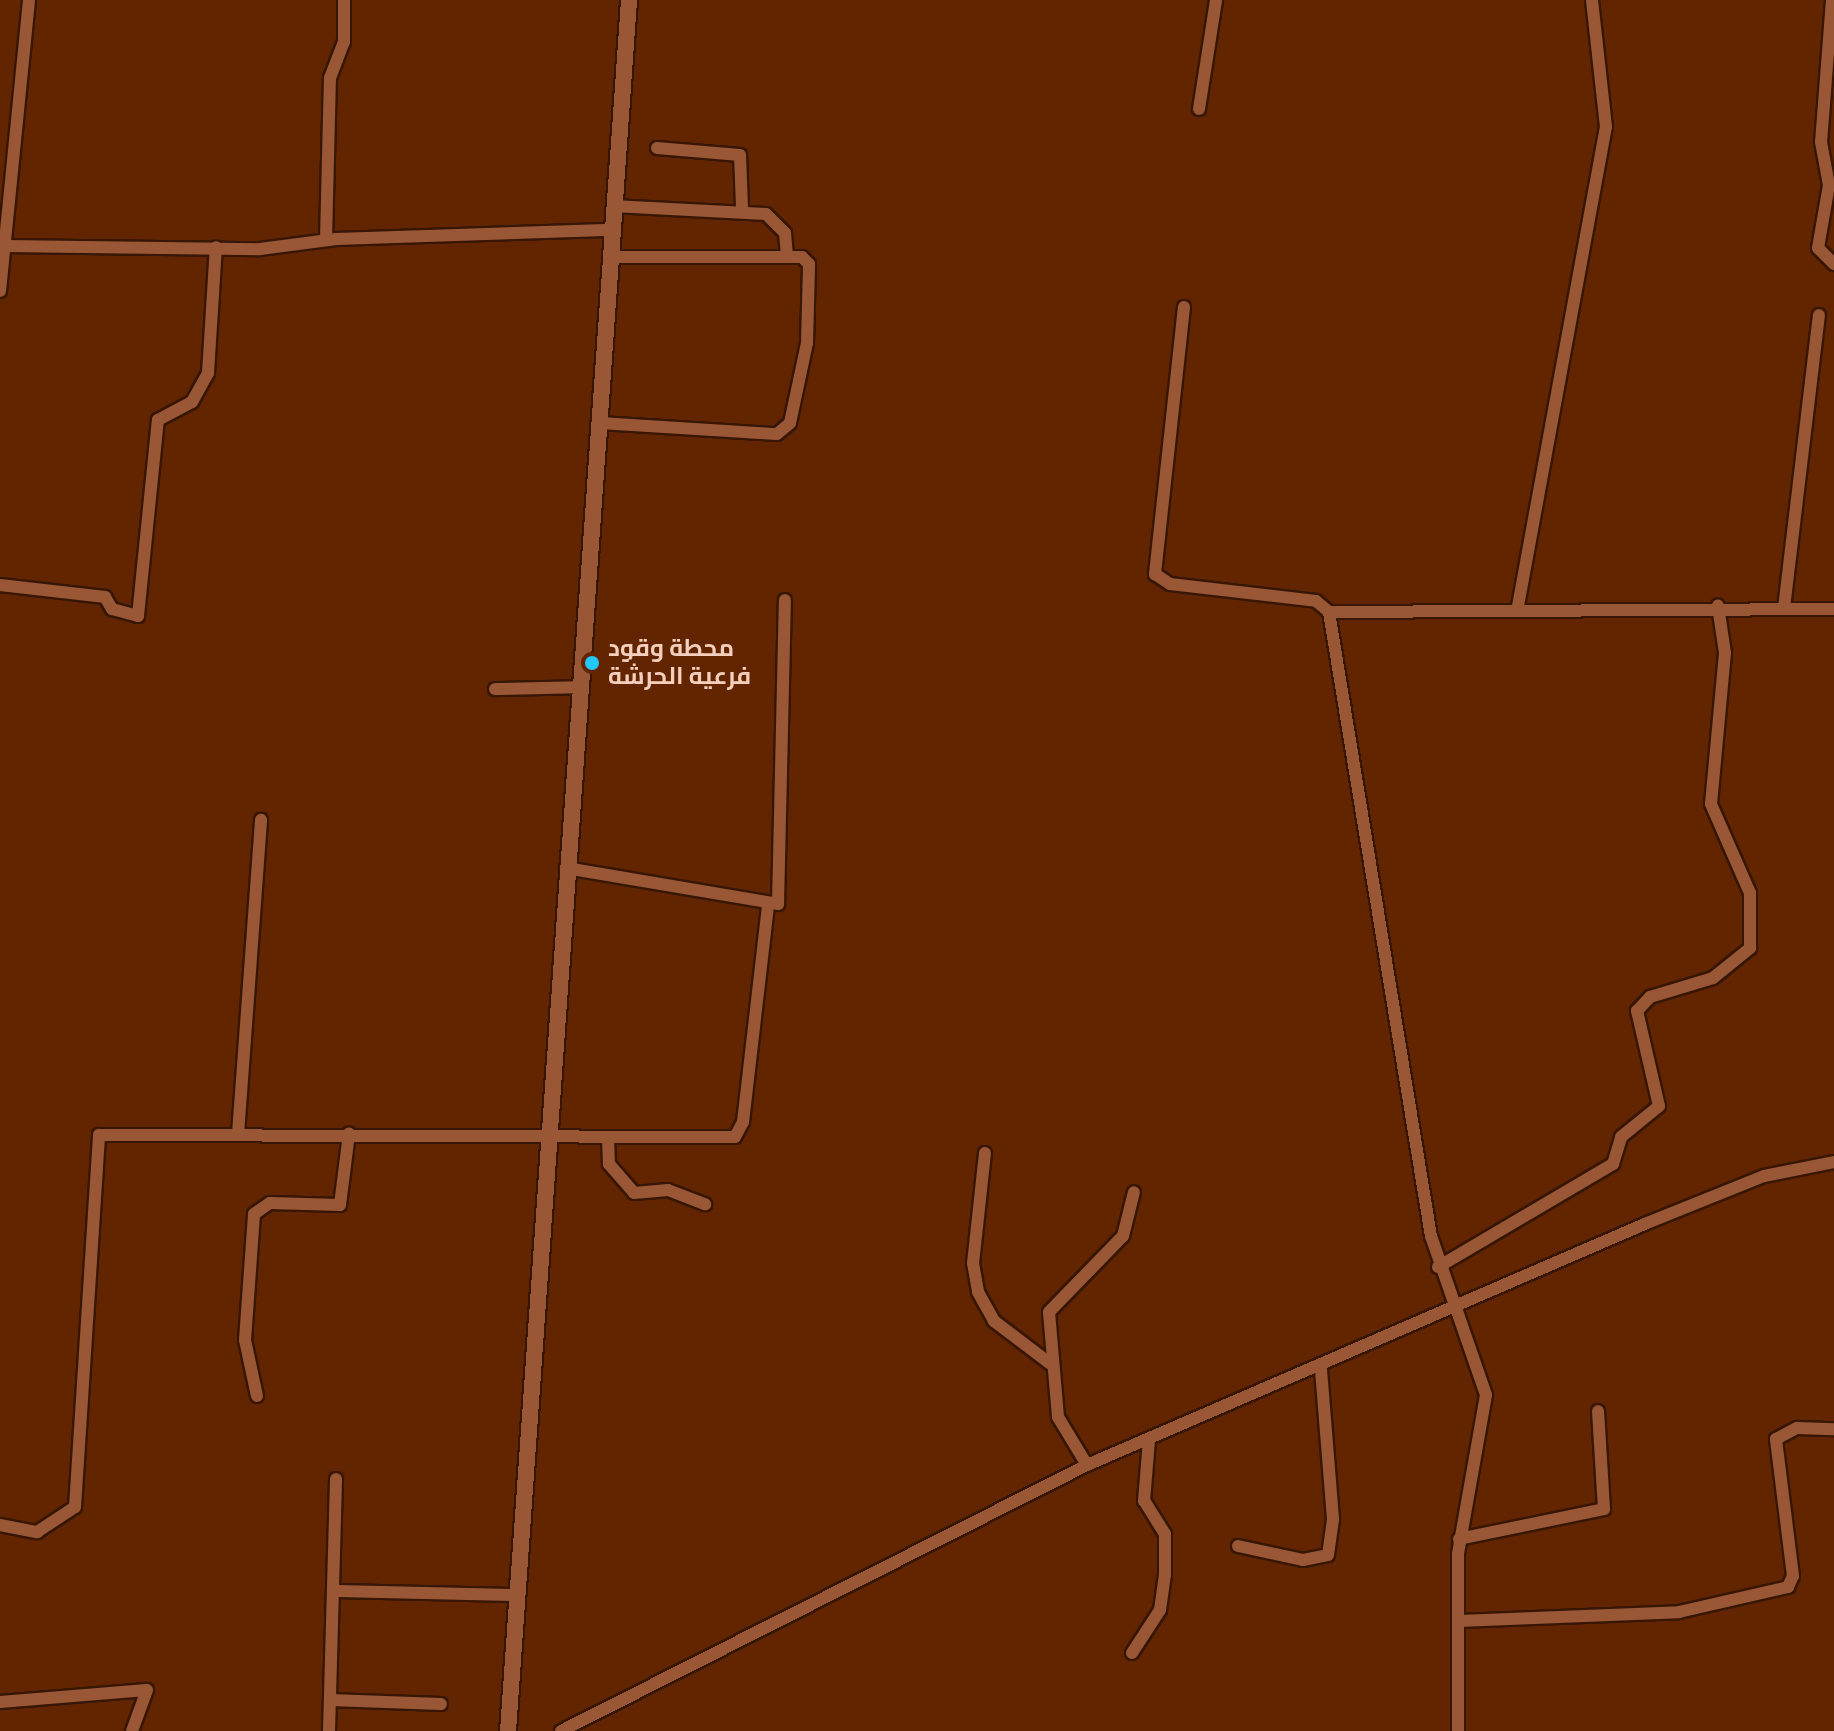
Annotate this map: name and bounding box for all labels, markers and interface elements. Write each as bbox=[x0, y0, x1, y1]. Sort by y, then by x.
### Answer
place label: محطة وقود فرعية الحرشة bbox=[608, 635, 751, 691]
marker: محطة وقود فرعية الحرشة bbox=[583, 654, 601, 672]

